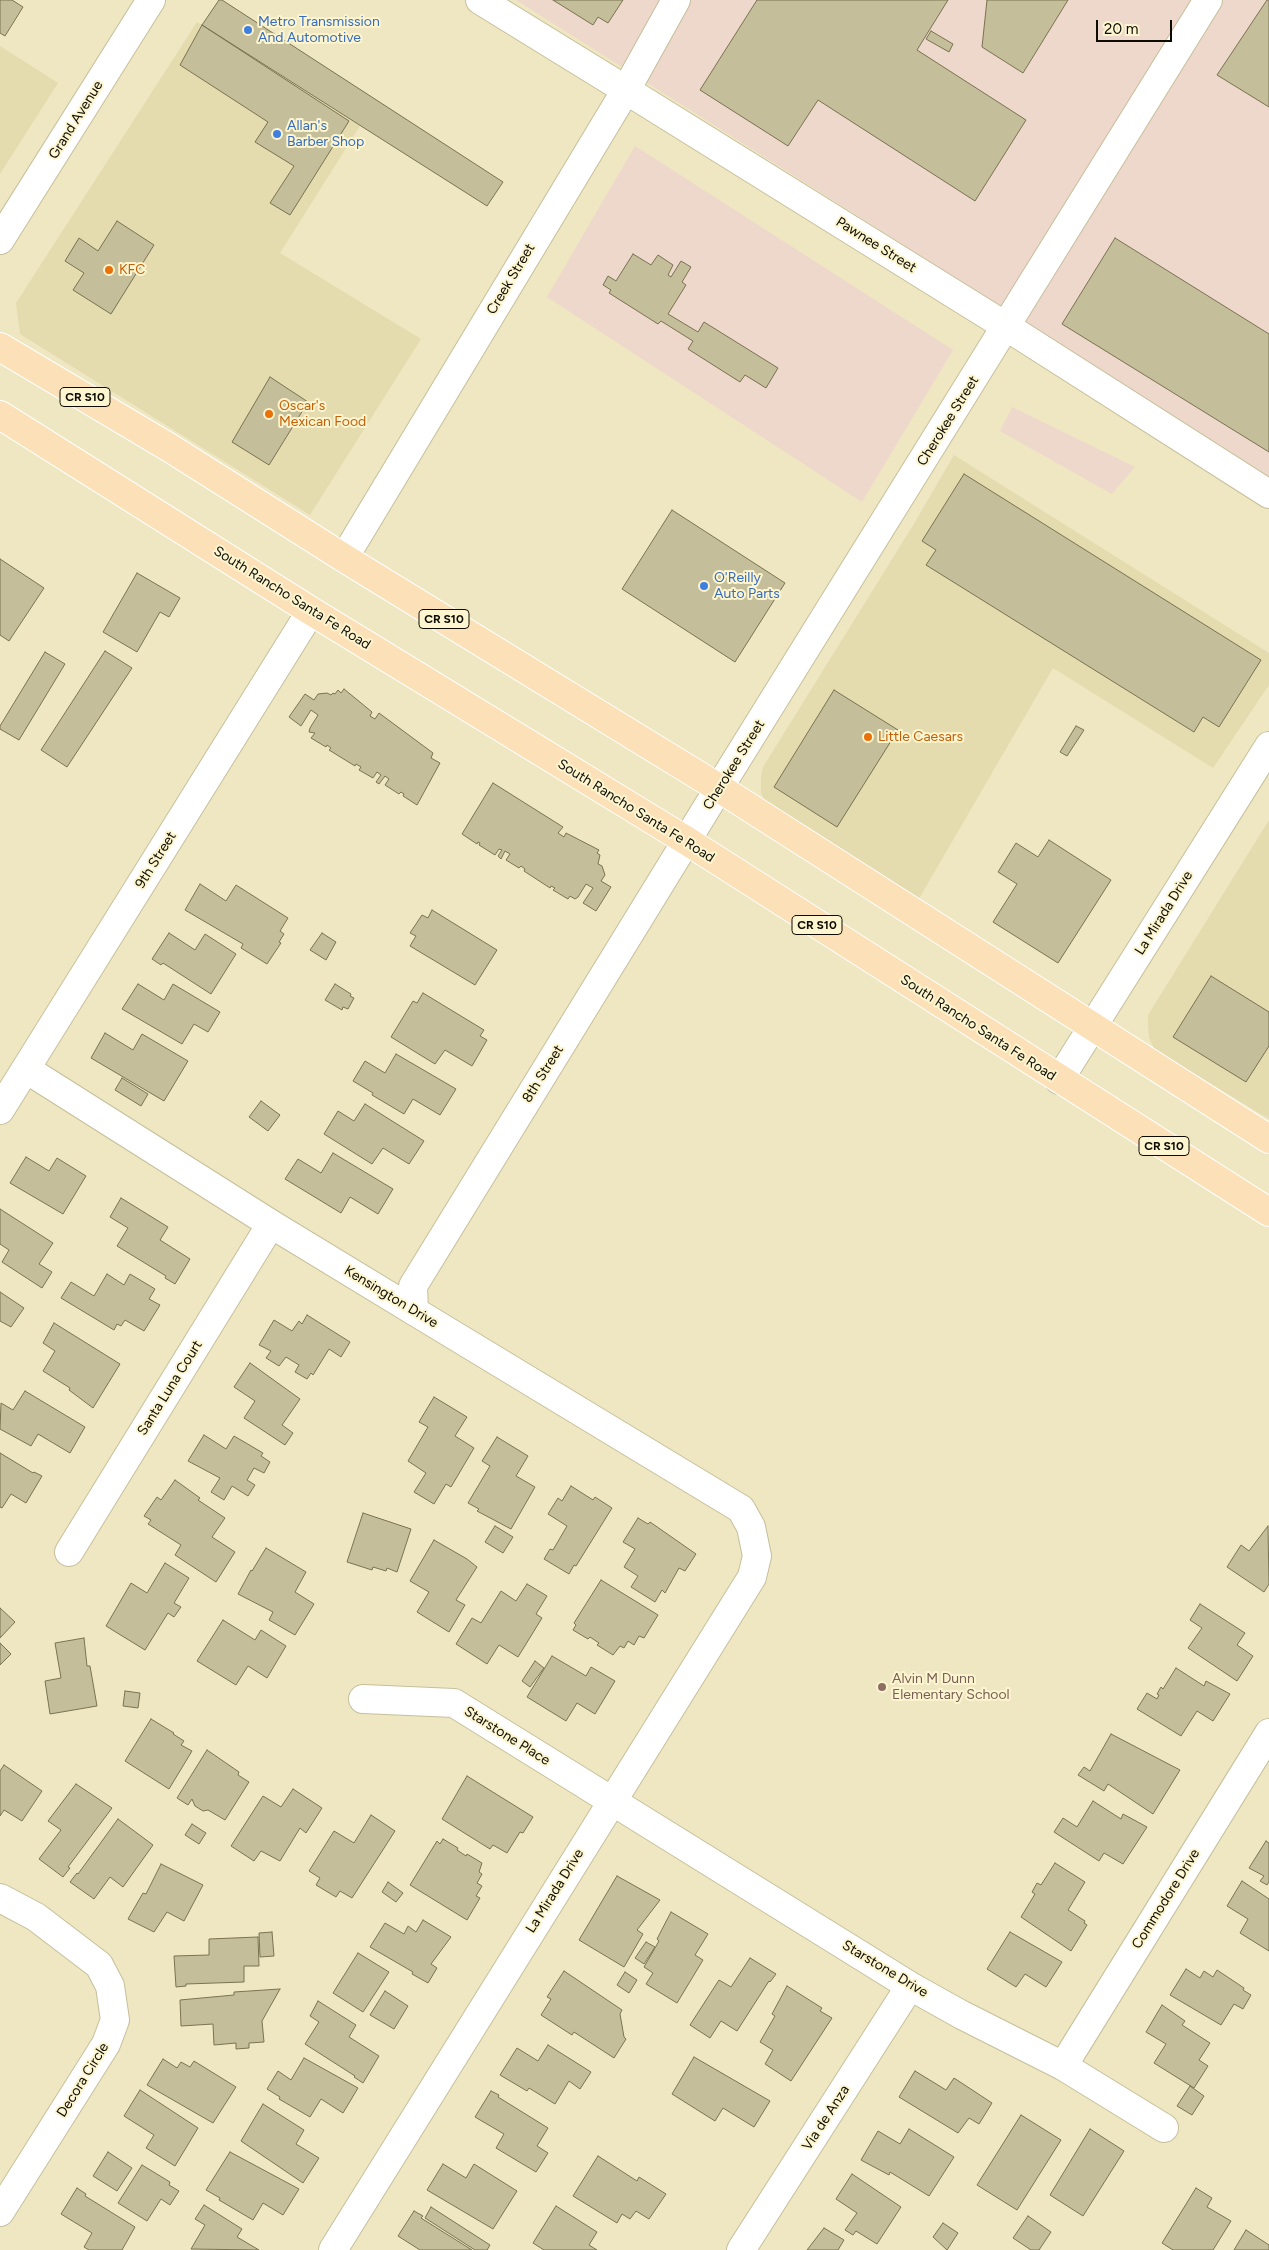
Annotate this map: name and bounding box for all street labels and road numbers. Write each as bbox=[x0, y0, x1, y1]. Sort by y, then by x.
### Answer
street label: Grand Avenue bbox=[45, 78, 107, 162]
street label: Pawnee Street bbox=[833, 214, 919, 276]
street label: Creek Street bbox=[483, 241, 539, 317]
street label: Cherokee Street bbox=[914, 373, 982, 469]
road number: CR S10 bbox=[60, 388, 110, 407]
street label: South Rancho Santa Fe Road bbox=[210, 543, 374, 653]
road number: CR S10 bbox=[419, 610, 469, 628]
street label: Cherokee Street bbox=[700, 717, 768, 813]
street label: South Rancho Santa Fe Road bbox=[554, 756, 718, 866]
street label: 9th Street bbox=[132, 829, 180, 891]
street label: La Mirada Drive bbox=[1131, 868, 1197, 958]
road number: CR S10 bbox=[792, 916, 842, 934]
street label: South Rancho Santa Fe Road bbox=[897, 971, 1059, 1085]
street label: 8th Street bbox=[519, 1042, 567, 1106]
road number: CR S10 bbox=[1139, 1136, 1189, 1156]
street label: Kensington Drive bbox=[341, 1262, 441, 1332]
street label: Santa Luna Court bbox=[134, 1337, 206, 1439]
street label: Starstone Place bbox=[461, 1703, 553, 1769]
street label: La Mirada Drive bbox=[522, 1846, 588, 1936]
street label: Commodore Drive bbox=[1128, 1846, 1204, 1952]
street label: Starstone Drive bbox=[839, 1937, 931, 2001]
street label: Decora Circle bbox=[53, 2040, 113, 2120]
street label: Via de Anza bbox=[799, 2082, 853, 2154]

